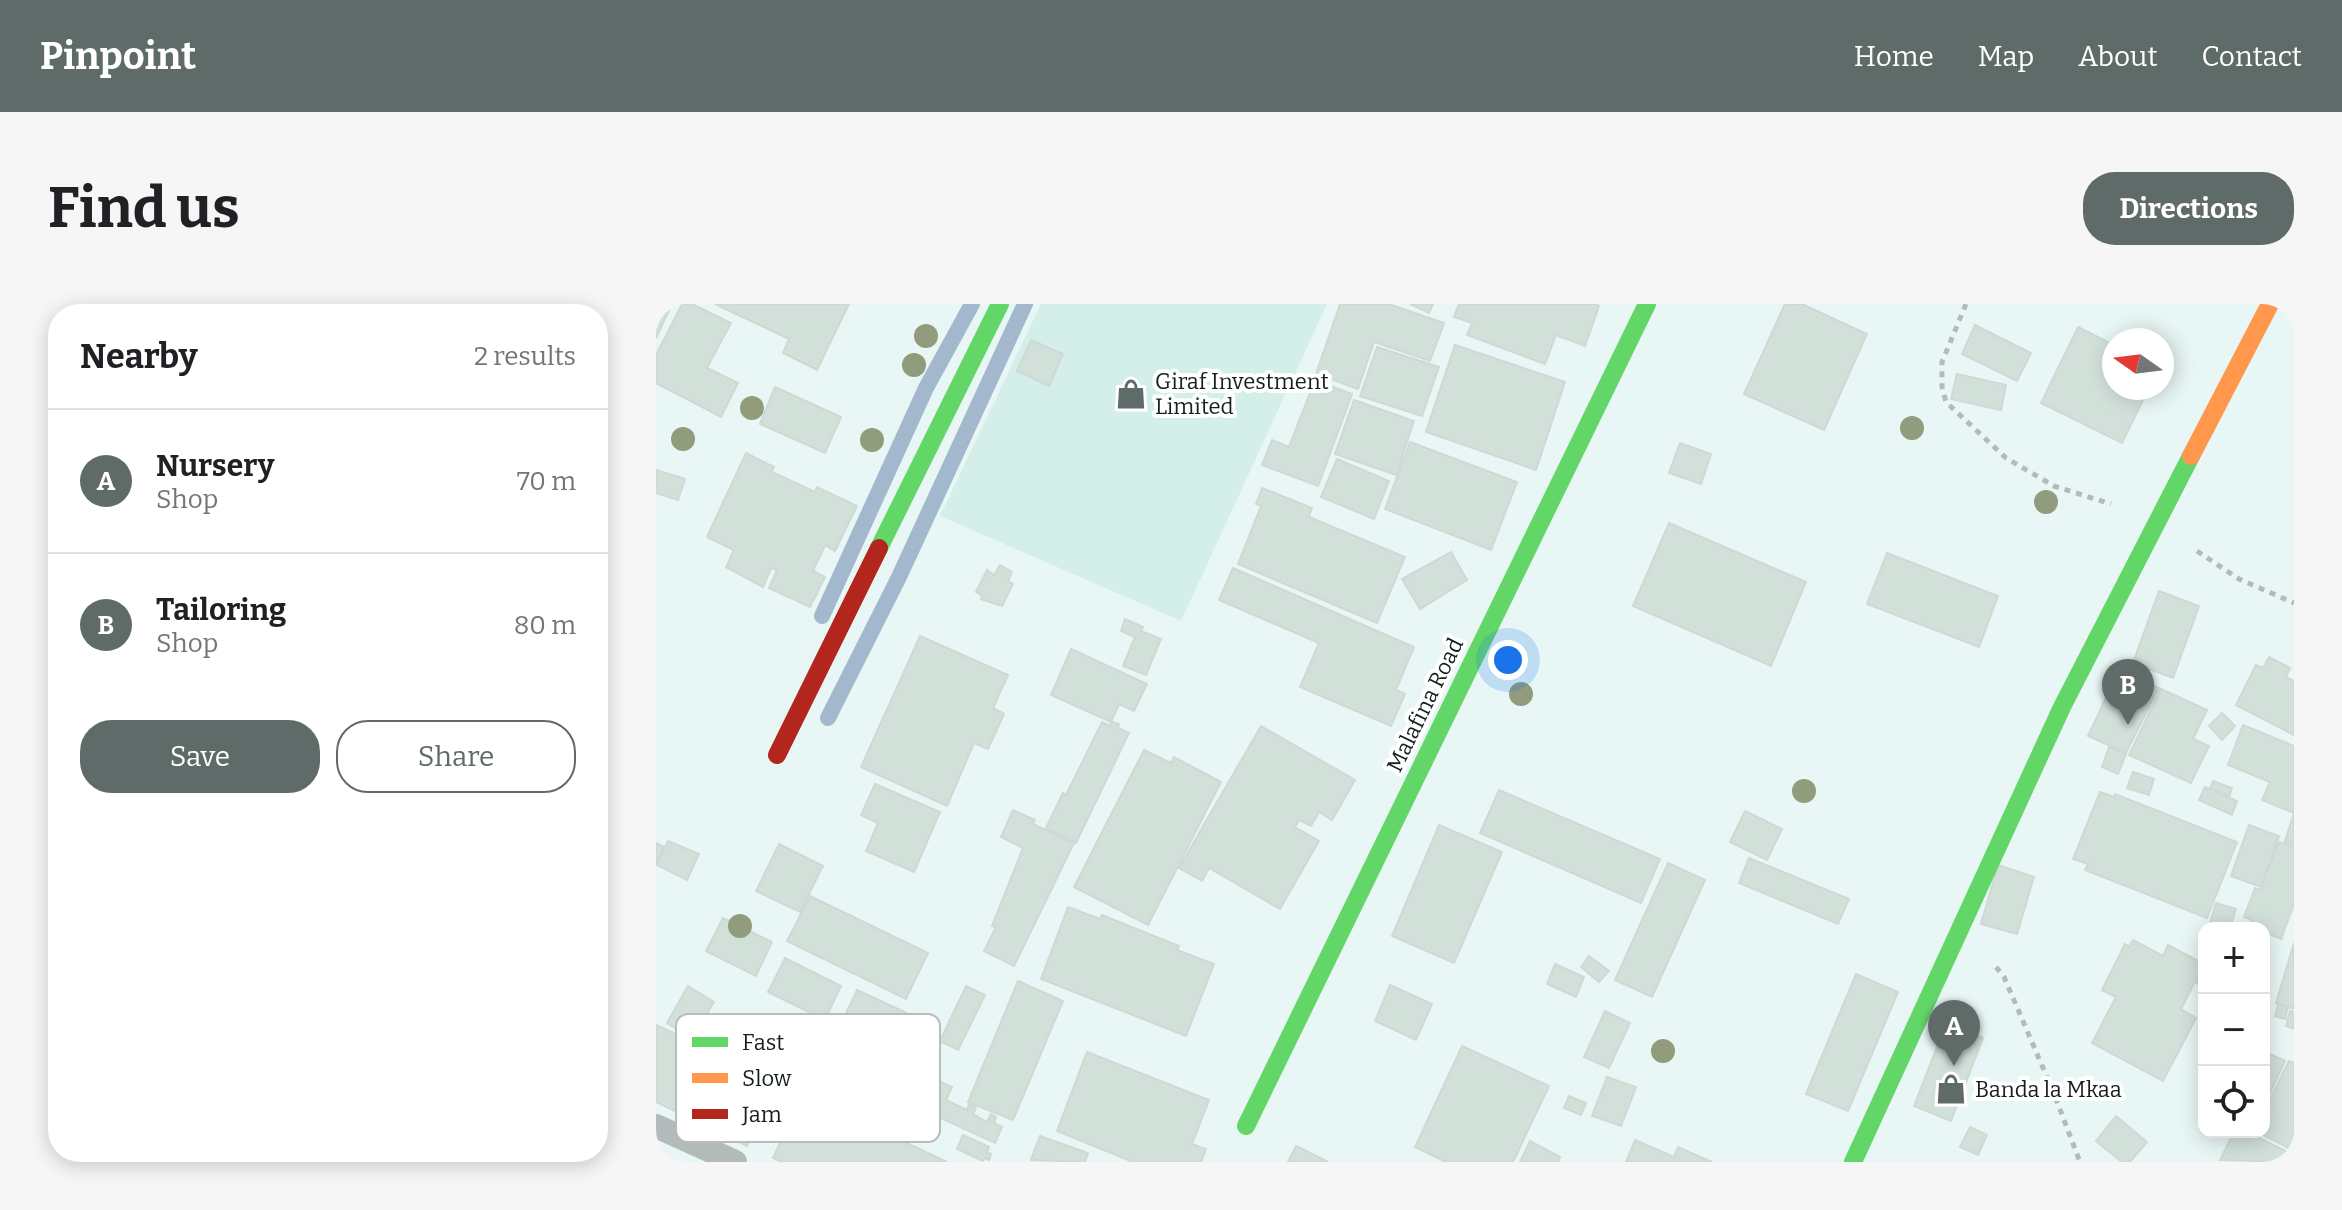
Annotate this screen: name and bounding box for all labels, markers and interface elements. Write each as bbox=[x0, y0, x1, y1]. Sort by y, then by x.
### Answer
text: Pinpoint bbox=[40, 33, 196, 79]
text: Home bbox=[1854, 40, 1934, 73]
text: Map bbox=[1978, 40, 2034, 73]
text: About bbox=[2078, 40, 2158, 73]
text: Contact bbox=[2202, 40, 2302, 73]
button: Directions bbox=[2083, 172, 2294, 245]
text: Find us bbox=[48, 175, 240, 242]
north arrow bbox=[2102, 328, 2174, 400]
text: Nearby bbox=[80, 336, 198, 377]
text: 2 results bbox=[474, 341, 576, 372]
place label: Giraf Investment Limited bbox=[1155, 368, 1329, 420]
shop icon: Giraf Investment Limited bbox=[1114, 377, 1148, 411]
text: Nursery bbox=[156, 448, 274, 484]
text: A bbox=[97, 466, 115, 497]
text: 70 m bbox=[517, 466, 576, 497]
text: Shop bbox=[156, 484, 218, 515]
text: Tailoring bbox=[156, 592, 286, 628]
text: B bbox=[98, 610, 114, 641]
text: 80 m bbox=[514, 610, 576, 641]
text: Shop bbox=[156, 628, 218, 659]
street label: Malafina Road bbox=[1381, 634, 1469, 776]
your location bbox=[1488, 640, 1528, 680]
pin: B bbox=[2102, 659, 2154, 725]
button: Save bbox=[80, 720, 320, 793]
button: Share bbox=[336, 720, 576, 793]
map controls bbox=[2198, 922, 2270, 1138]
button: + bbox=[2198, 922, 2270, 994]
button: − bbox=[2198, 994, 2270, 1066]
pin: A bbox=[1928, 1000, 1980, 1066]
legend bbox=[676, 1014, 940, 1142]
text: Fast bbox=[742, 1029, 784, 1056]
text: Slow bbox=[742, 1065, 792, 1092]
button: locate bbox=[2198, 1066, 2270, 1138]
shop icon: Banda la Mkaa bbox=[1934, 1072, 1968, 1106]
place label: Banda la Mkaa bbox=[1975, 1076, 2122, 1103]
text: Jam bbox=[741, 1101, 782, 1128]

